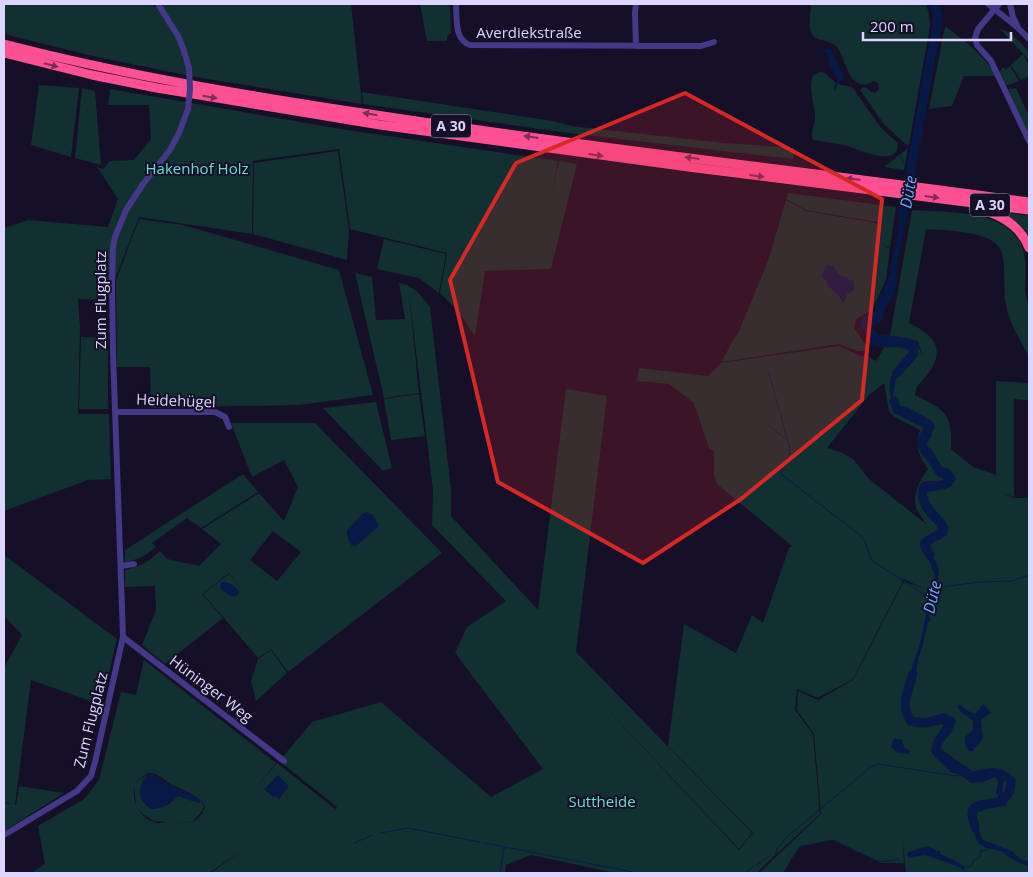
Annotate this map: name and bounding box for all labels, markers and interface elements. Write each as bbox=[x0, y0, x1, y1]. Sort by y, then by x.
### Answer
scale bar bbox=[863, 10, 1010, 42]
text: 200 m bbox=[870, 16, 914, 36]
street label: Averdiekstraße bbox=[476, 22, 582, 42]
one-way arrow bbox=[44, 61, 59, 69]
one-way arrow bbox=[203, 94, 219, 102]
one-way arrow bbox=[362, 110, 378, 118]
road number: A 30 bbox=[431, 114, 471, 138]
one-way arrow bbox=[523, 133, 539, 141]
one-way arrow bbox=[588, 151, 604, 159]
one-way arrow bbox=[684, 154, 700, 162]
park label: Hakenhof Holz bbox=[146, 158, 248, 178]
one-way arrow bbox=[749, 172, 765, 180]
water label: Düte bbox=[894, 174, 922, 210]
one-way arrow bbox=[845, 175, 861, 183]
one-way arrow bbox=[925, 194, 941, 202]
road number: A 30 bbox=[970, 194, 1010, 216]
street label: Zum Flugplatz bbox=[90, 251, 110, 349]
street label: Heidehügel bbox=[136, 389, 216, 411]
water label: Düte bbox=[918, 578, 946, 616]
street label: Hüninger Weg bbox=[166, 650, 257, 726]
street label: Zum Flugplatz bbox=[68, 670, 112, 770]
park label: Suttheide bbox=[568, 791, 636, 811]

